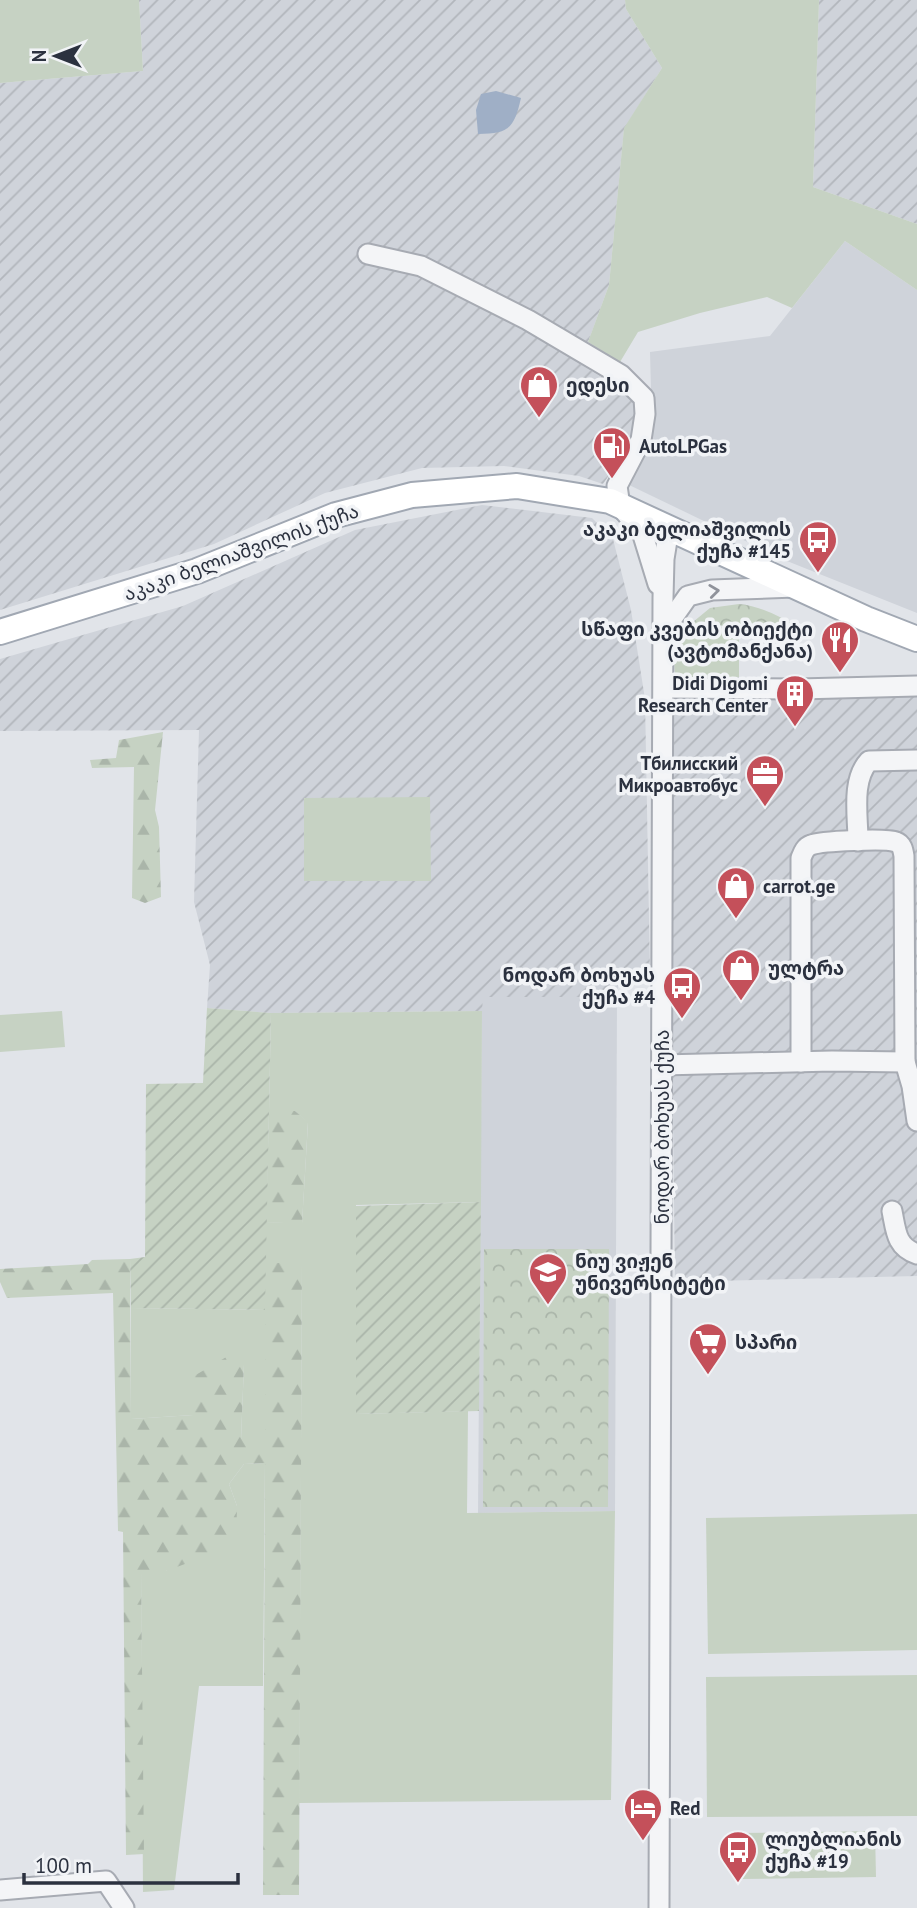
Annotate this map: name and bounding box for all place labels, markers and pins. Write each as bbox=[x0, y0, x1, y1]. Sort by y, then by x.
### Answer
shop icon: ედესი bbox=[518, 364, 560, 419]
place label: ედესი bbox=[566, 373, 630, 398]
fuel station icon: AutoLPGas bbox=[591, 425, 633, 480]
place label: AutoLPGas bbox=[639, 434, 727, 458]
place label: აკაკი ბელიაშვილის ქუჩა #145 bbox=[583, 517, 791, 563]
bus stop icon: აკაკი ბელიაშვილის ქუჩა #145 bbox=[797, 519, 839, 574]
place label: სწაფი კვების ობიექტი (ავტომანქანა) bbox=[581, 617, 813, 663]
restaurant icon: სწაფი კვების ობიექტი (ავტომანქანა) bbox=[819, 619, 861, 674]
place label: Didi Digomi Research Center bbox=[638, 671, 768, 717]
building icon: Didi Digomi Research Center bbox=[774, 673, 816, 728]
place label: Тбилисский Микроавтобус bbox=[619, 751, 738, 797]
office icon: Тбилисский Микроавтобус bbox=[744, 753, 786, 808]
shop icon: carrot.ge bbox=[715, 865, 757, 920]
place label: carrot.ge bbox=[763, 874, 835, 898]
shop icon: ულტრა bbox=[720, 947, 762, 1002]
place label: ულტრა bbox=[768, 956, 844, 980]
place label: ნოდარ ბოხუას ქუჩა #4 bbox=[502, 963, 655, 1009]
bus stop icon: ნოდარ ბოხუას ქუჩა #4 bbox=[661, 965, 703, 1020]
place label: ნიუ ვიჟენ უნივერსიტეტი bbox=[575, 1249, 726, 1295]
school or university icon: ნიუ ვიჟენ უნივერსიტეტი bbox=[527, 1251, 569, 1306]
supermarket icon: სპარი bbox=[687, 1321, 729, 1376]
place label: სპარი bbox=[735, 1330, 797, 1354]
hotel icon: Red bbox=[622, 1787, 664, 1842]
place label: Red bbox=[670, 1796, 700, 1820]
place label: ლიუბლიანის ქუჩა #19 bbox=[765, 1827, 902, 1873]
bus stop icon: ლიუბლიანის ქუჩა #19 bbox=[717, 1829, 759, 1884]

